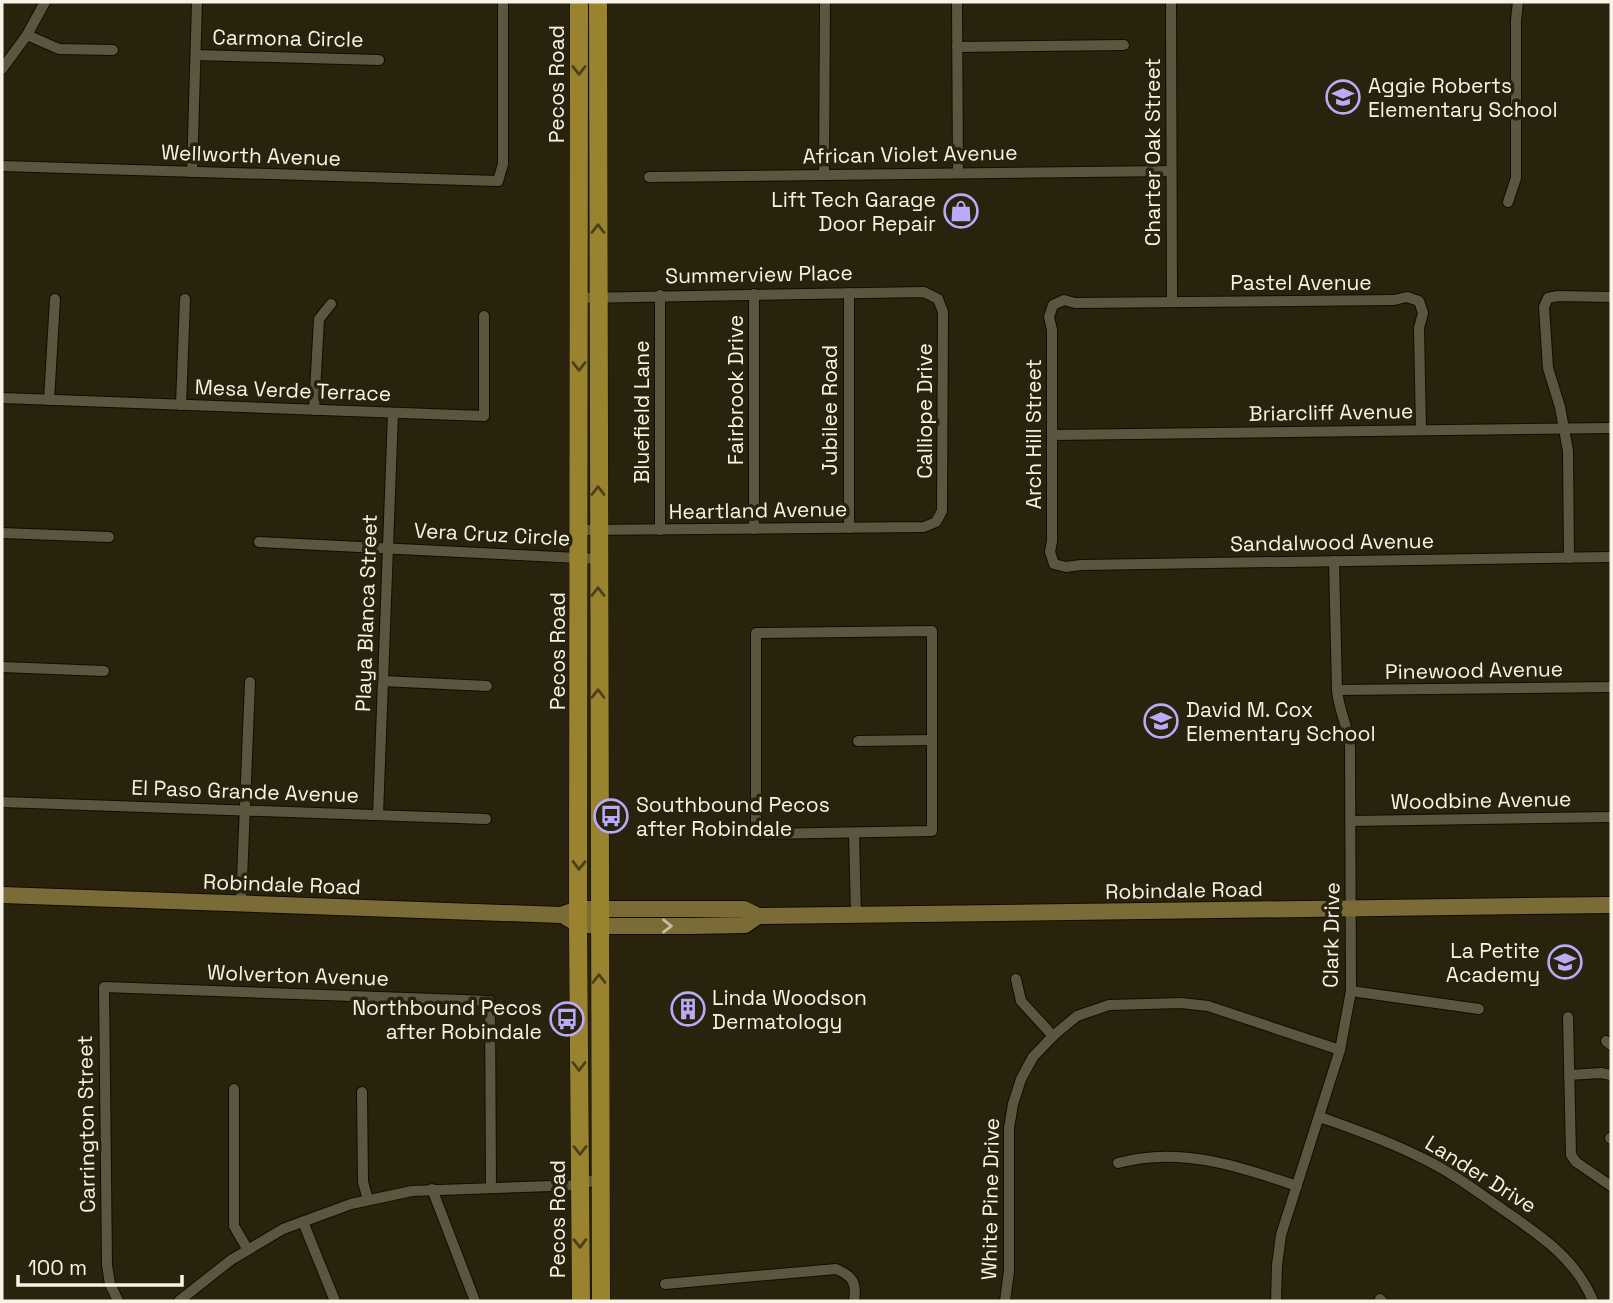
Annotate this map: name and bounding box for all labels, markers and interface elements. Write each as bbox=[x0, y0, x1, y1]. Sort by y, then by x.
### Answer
street label: Carmona Circle bbox=[212, 23, 364, 53]
street label: Pecos Road bbox=[543, 25, 570, 143]
street label: Charter Oak Street bbox=[1139, 58, 1166, 246]
one-way arrow bbox=[571, 65, 587, 76]
place label: Aggie Roberts Elementary School bbox=[1368, 72, 1558, 123]
school or university icon: Aggie Roberts Elementary School bbox=[1324, 78, 1362, 116]
street label: Wellworth Avenue bbox=[161, 138, 341, 172]
street label: African Violet Avenue bbox=[802, 139, 1018, 169]
place label: Lift Tech Garage Door Repair bbox=[771, 186, 936, 237]
shop icon: Lift Tech Garage Door Repair bbox=[942, 192, 980, 230]
one-way arrow bbox=[590, 223, 606, 234]
street label: Summerview Place bbox=[665, 259, 853, 289]
street label: Pastel Avenue bbox=[1230, 269, 1372, 296]
street label: Fairbrook Drive bbox=[722, 315, 749, 465]
street label: Bluefield Lane bbox=[628, 340, 655, 484]
street label: Calliope Drive bbox=[911, 343, 938, 479]
street label: Jubilee Road bbox=[816, 345, 843, 475]
street label: Arch Hill Street bbox=[1020, 359, 1047, 509]
one-way arrow bbox=[571, 361, 587, 372]
street label: Mesa Verde Terrace bbox=[194, 373, 392, 407]
street label: Briarcliff Avenue bbox=[1248, 397, 1414, 427]
one-way arrow bbox=[590, 485, 606, 496]
street label: Heartland Avenue bbox=[668, 495, 848, 525]
street label: Playa Blanca Street bbox=[349, 514, 383, 712]
street label: Vera Cruz Circle bbox=[413, 516, 571, 552]
street label: Sandalwood Avenue bbox=[1230, 527, 1434, 557]
one-way arrow bbox=[590, 586, 606, 597]
street label: Pecos Road bbox=[544, 592, 571, 710]
street label: Pinewood Avenue bbox=[1385, 655, 1563, 685]
one-way arrow bbox=[590, 688, 606, 698]
place label: David M. Cox Elementary School bbox=[1186, 696, 1376, 747]
school or university icon: David M. Cox Elementary School bbox=[1142, 702, 1180, 740]
street label: El Paso Grande Avenue bbox=[131, 774, 359, 808]
street label: Woodbine Avenue bbox=[1390, 785, 1572, 815]
place label: Southbound Pecos after Robindale bbox=[636, 791, 830, 842]
bus stop icon: Southbound Pecos after Robindale bbox=[592, 797, 630, 835]
one-way arrow bbox=[571, 860, 587, 871]
street label: Robindale Road bbox=[203, 868, 361, 900]
street label: Robindale Road bbox=[1105, 875, 1263, 905]
street label: Clark Drive bbox=[1317, 882, 1345, 988]
one-way arrow bbox=[662, 918, 673, 934]
place label: La Petite Academy bbox=[1446, 937, 1540, 988]
school or university icon: La Petite Academy bbox=[1546, 943, 1584, 981]
street label: Wolverton Avenue bbox=[207, 958, 389, 992]
one-way arrow bbox=[591, 974, 607, 984]
place label: Linda Woodson Dermatology bbox=[712, 984, 867, 1035]
building icon: Linda Woodson Dermatology bbox=[669, 990, 707, 1028]
place label: Northbound Pecos after Robindale bbox=[352, 994, 542, 1045]
bus stop icon: Northbound Pecos after Robindale bbox=[548, 1000, 586, 1038]
street label: Carrington Street bbox=[71, 1035, 101, 1213]
one-way arrow bbox=[571, 1061, 587, 1072]
street label: White Pine Drive bbox=[975, 1118, 1005, 1280]
street label: Lander Drive bbox=[1420, 1129, 1542, 1219]
one-way arrow bbox=[572, 1145, 588, 1155]
street label: Pecos Road bbox=[544, 1160, 571, 1278]
one-way arrow bbox=[572, 1238, 588, 1249]
scale bar bbox=[18, 1244, 182, 1288]
text: 100 m bbox=[28, 1254, 87, 1281]

